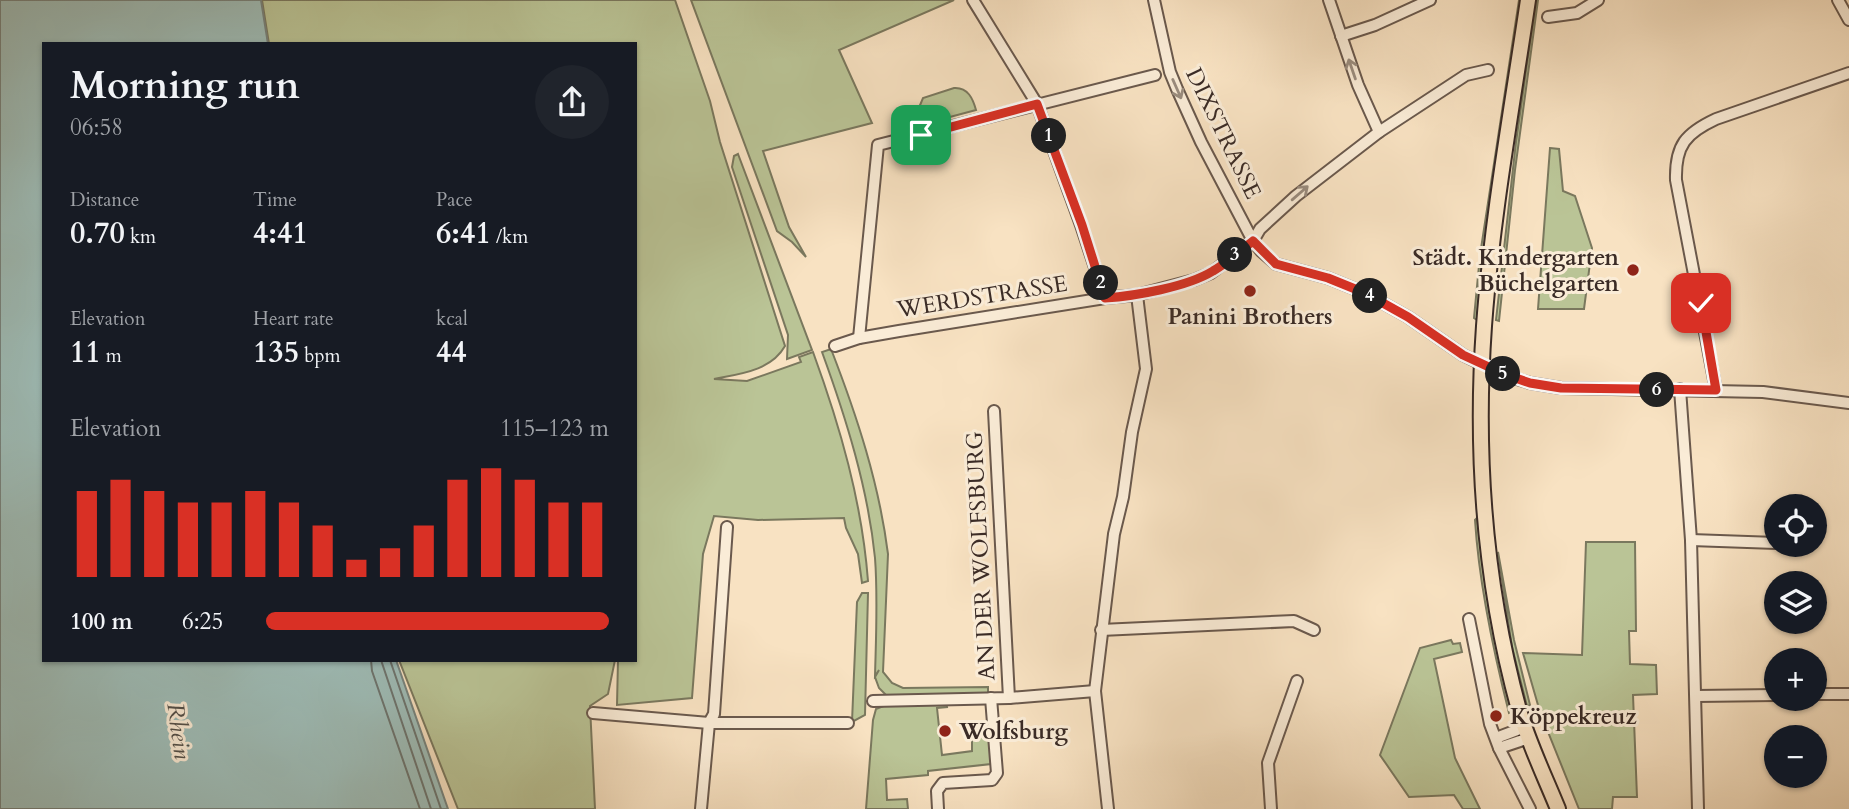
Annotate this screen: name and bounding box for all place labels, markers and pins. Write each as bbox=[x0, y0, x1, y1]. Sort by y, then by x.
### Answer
pin bbox=[891, 105, 951, 165]
pin: 1 bbox=[1032, 118, 1066, 154]
pin: 3 bbox=[1218, 238, 1252, 272]
place label: Städt. Kindergarten Büchelgarten bbox=[1412, 242, 1619, 299]
marker: Städt. Kindergarten Büchelgarten bbox=[1625, 262, 1641, 278]
pin: 2 bbox=[1084, 266, 1118, 300]
pin bbox=[1671, 273, 1731, 333]
pin: 4 bbox=[1352, 278, 1388, 314]
marker: Panini Brothers bbox=[1242, 283, 1258, 299]
place label: Panini Brothers bbox=[1167, 301, 1333, 332]
pin: 5 bbox=[1486, 356, 1520, 392]
pin: 6 bbox=[1640, 372, 1674, 408]
place label: Köppekreuz bbox=[1510, 701, 1637, 732]
marker: Köppekreuz bbox=[1488, 708, 1504, 724]
place label: Wolfsburg bbox=[958, 716, 1068, 747]
marker: Wolfsburg bbox=[937, 723, 953, 739]

